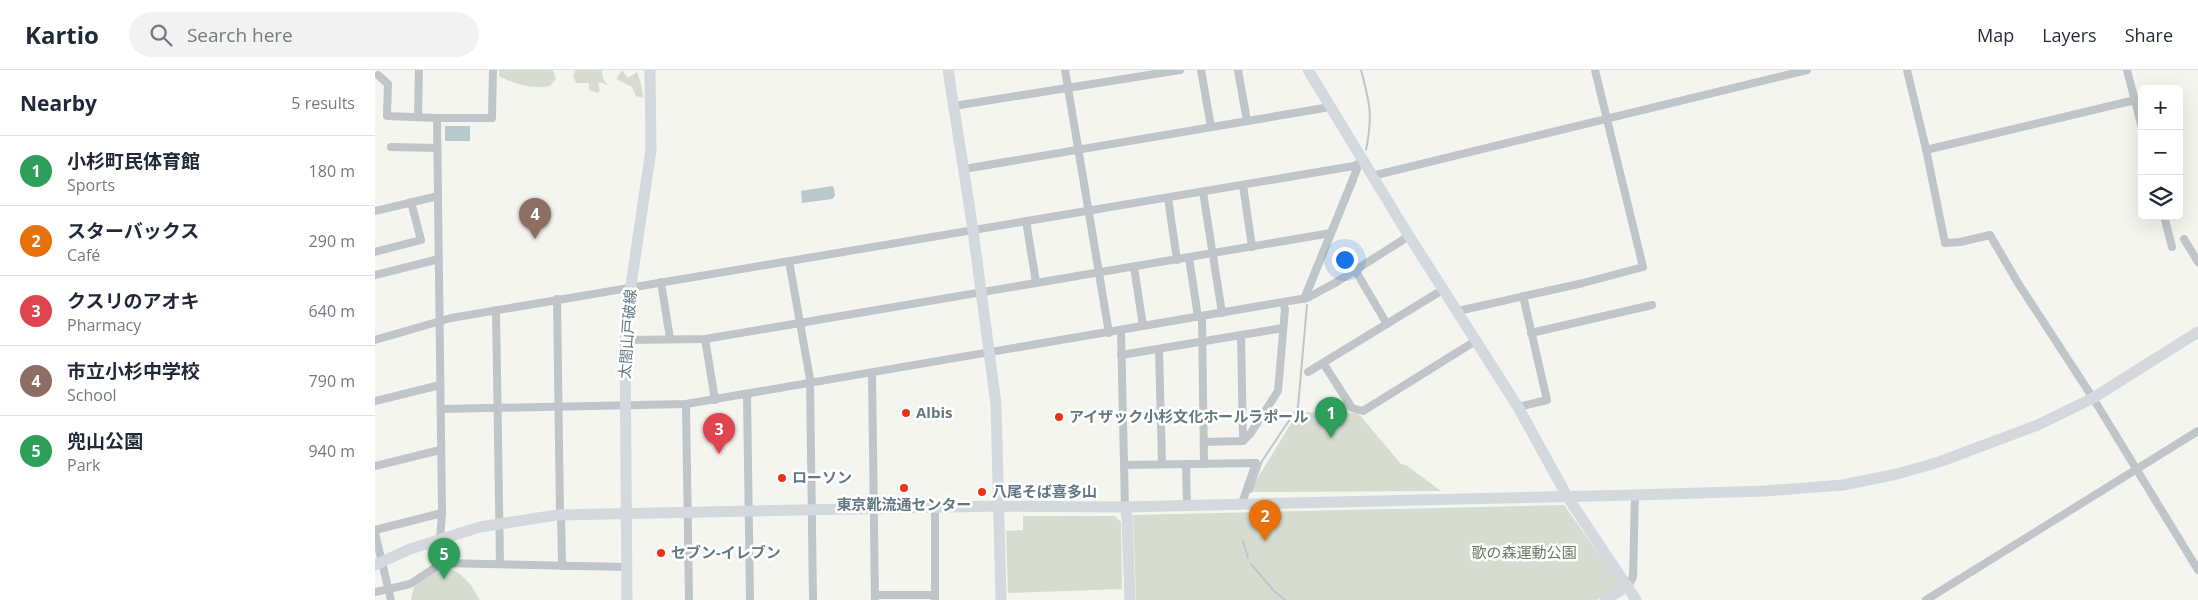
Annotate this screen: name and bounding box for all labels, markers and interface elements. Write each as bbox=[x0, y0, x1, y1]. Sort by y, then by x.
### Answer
search box bbox=[129, 12, 479, 57]
text: Kartio bbox=[25, 18, 99, 51]
icon: search bbox=[147, 21, 175, 49]
text: Search here bbox=[187, 22, 293, 48]
text: Map bbox=[1977, 23, 2014, 47]
text: Layers bbox=[2042, 23, 2097, 47]
text: Share bbox=[2125, 23, 2173, 47]
map controls bbox=[2138, 85, 2183, 220]
button: + bbox=[2138, 85, 2183, 130]
text: Nearby bbox=[20, 89, 97, 117]
text: 5 results bbox=[291, 92, 355, 114]
button: − bbox=[2138, 130, 2183, 175]
text: 小杉町民体育館 bbox=[67, 148, 200, 174]
text: 1 bbox=[31, 160, 41, 182]
text: 180 m bbox=[309, 160, 355, 182]
text: Sports bbox=[67, 174, 115, 196]
button: layers bbox=[2138, 175, 2183, 220]
pin: 4 bbox=[519, 198, 551, 239]
text: スターバックス bbox=[67, 218, 199, 244]
text: 2 bbox=[31, 230, 41, 252]
text: 290 m bbox=[309, 230, 355, 252]
text: Café bbox=[67, 244, 100, 266]
your location bbox=[1332, 247, 1358, 273]
text: クスリのアオキ bbox=[67, 288, 199, 314]
street label: 太閤山戸破線 bbox=[614, 288, 640, 380]
text: 3 bbox=[31, 300, 41, 322]
text: 640 m bbox=[309, 300, 355, 322]
text: Pharmacy bbox=[67, 314, 141, 336]
text: 市立小杉中学校 bbox=[67, 358, 200, 384]
text: 4 bbox=[31, 370, 41, 392]
text: 790 m bbox=[309, 370, 355, 392]
text: School bbox=[67, 384, 117, 406]
pin: 1 bbox=[1315, 397, 1347, 438]
place label: Albis bbox=[916, 402, 952, 422]
place label: アイザック小杉文化ホールラポール bbox=[1069, 406, 1308, 426]
marker: Albis bbox=[900, 407, 912, 419]
marker: アイザック小杉文化ホールラポール bbox=[1053, 411, 1065, 423]
pin: 3 bbox=[703, 413, 735, 454]
text: 兜山公園 bbox=[67, 428, 143, 454]
text: 5 bbox=[31, 440, 41, 462]
text: 940 m bbox=[309, 440, 355, 462]
text: Park bbox=[67, 454, 100, 476]
place label: ローソン bbox=[792, 467, 852, 487]
marker: ローソン bbox=[776, 472, 788, 484]
place label: 八尾そば喜多山 bbox=[992, 481, 1097, 501]
marker: 東京靴流通センター bbox=[898, 482, 910, 494]
marker: 八尾そば喜多山 bbox=[976, 486, 988, 498]
place label: 東京靴流通センター bbox=[836, 494, 972, 514]
pin: 2 bbox=[1249, 500, 1281, 541]
pin: 5 bbox=[428, 538, 460, 579]
place label: セブン-イレブン bbox=[671, 542, 781, 562]
park label: 歌の森運動公園 bbox=[1471, 542, 1577, 562]
marker: セブン-イレブン bbox=[655, 547, 667, 559]

